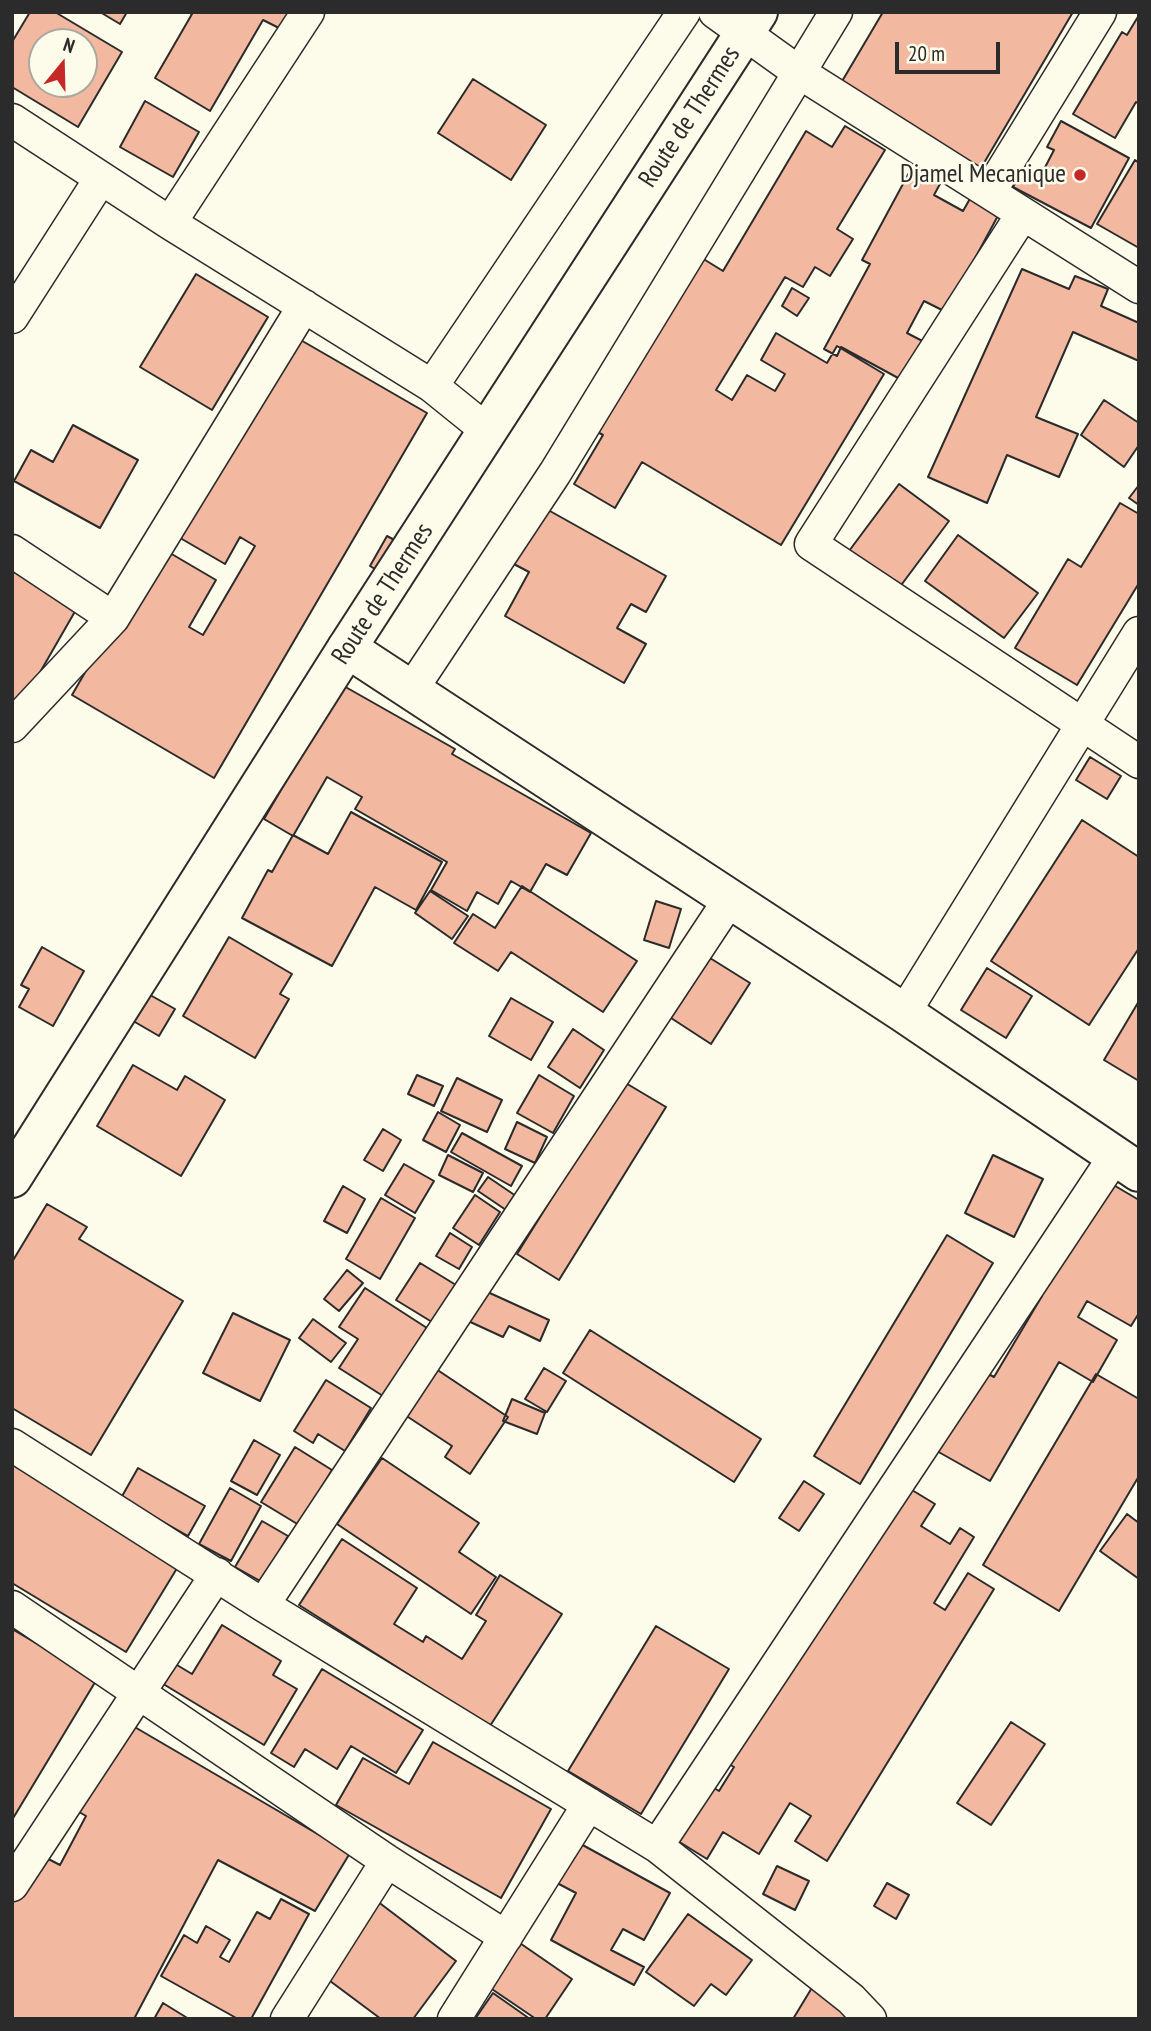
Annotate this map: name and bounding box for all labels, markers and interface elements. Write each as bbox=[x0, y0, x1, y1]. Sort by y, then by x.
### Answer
north arrow bbox=[28, 28, 98, 98]
scale bar bbox=[899, 28, 1004, 72]
text: N bbox=[60, 32, 78, 58]
text: 20 m bbox=[908, 40, 945, 67]
street label: Route de Thermes bbox=[633, 41, 747, 193]
place label: Djamel Mecanique bbox=[900, 159, 1066, 191]
marker: Djamel Mecanique bbox=[1072, 167, 1088, 183]
street label: Route de Thermes bbox=[326, 518, 440, 670]

